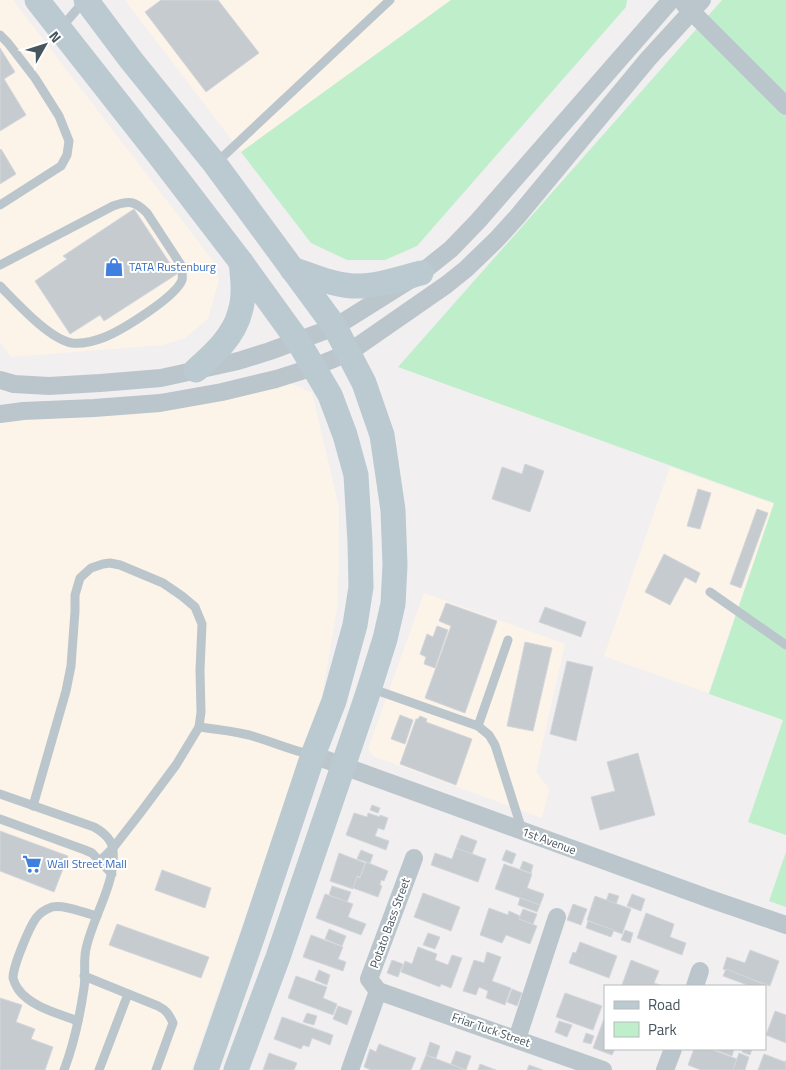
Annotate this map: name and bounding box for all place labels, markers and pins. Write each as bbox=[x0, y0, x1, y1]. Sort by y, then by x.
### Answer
shop icon: TATA Rustenburg bbox=[103, 256, 125, 278]
place label: TATA Rustenburg bbox=[129, 257, 216, 276]
supermarket icon: Wall Street Mall bbox=[21, 853, 43, 875]
place label: Wall Street Mall bbox=[47, 854, 127, 873]

